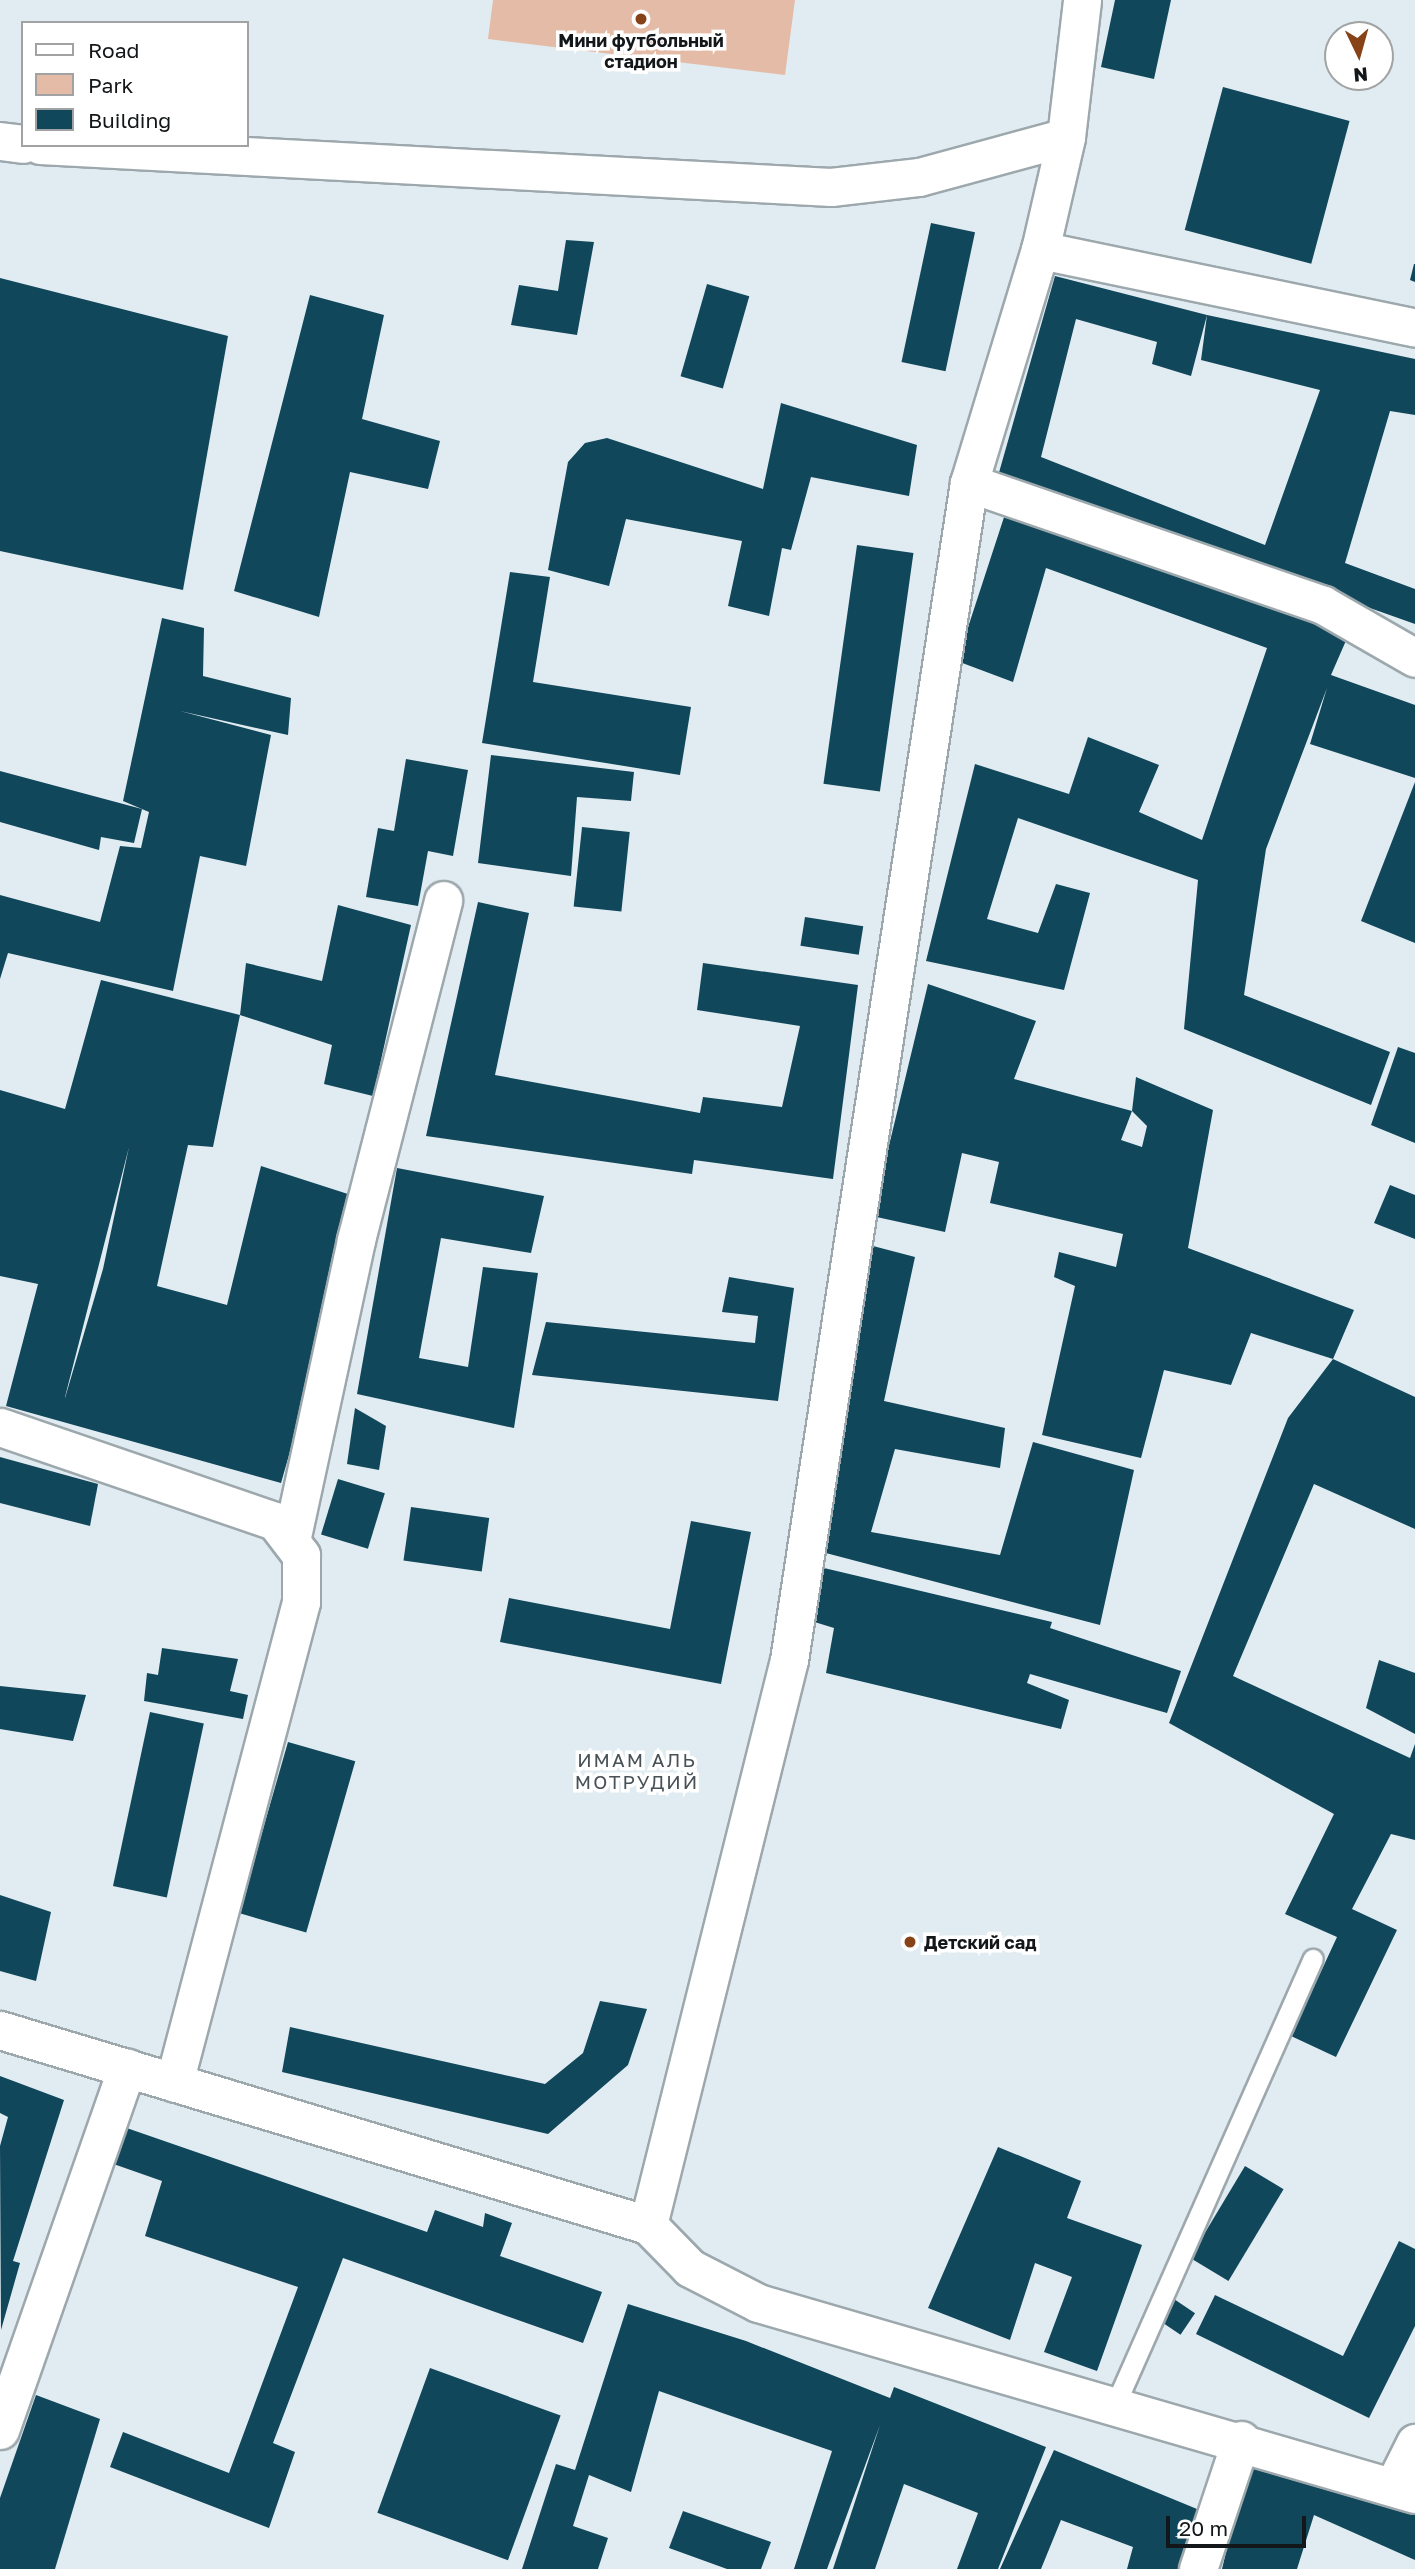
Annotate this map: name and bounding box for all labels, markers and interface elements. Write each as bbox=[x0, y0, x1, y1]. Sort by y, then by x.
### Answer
marker: Мини футбольный стадион bbox=[633, 11, 649, 27]
legend bbox=[21, 21, 248, 147]
north arrow bbox=[1324, 21, 1394, 91]
place label: Мини футбольный стадион bbox=[558, 30, 724, 72]
text: Road bbox=[88, 37, 139, 63]
text: N bbox=[1353, 63, 1369, 88]
text: Park bbox=[88, 72, 133, 98]
text: Building bbox=[88, 107, 171, 133]
district label: ИМАМ АЛЬ МОТРУДИЙ bbox=[576, 1749, 698, 1793]
place label: Детский сад bbox=[924, 1931, 1036, 1953]
marker: Детский сад bbox=[902, 1934, 918, 1950]
scale bar bbox=[1170, 2502, 1310, 2546]
text: 20 m bbox=[1179, 2515, 1228, 2541]

